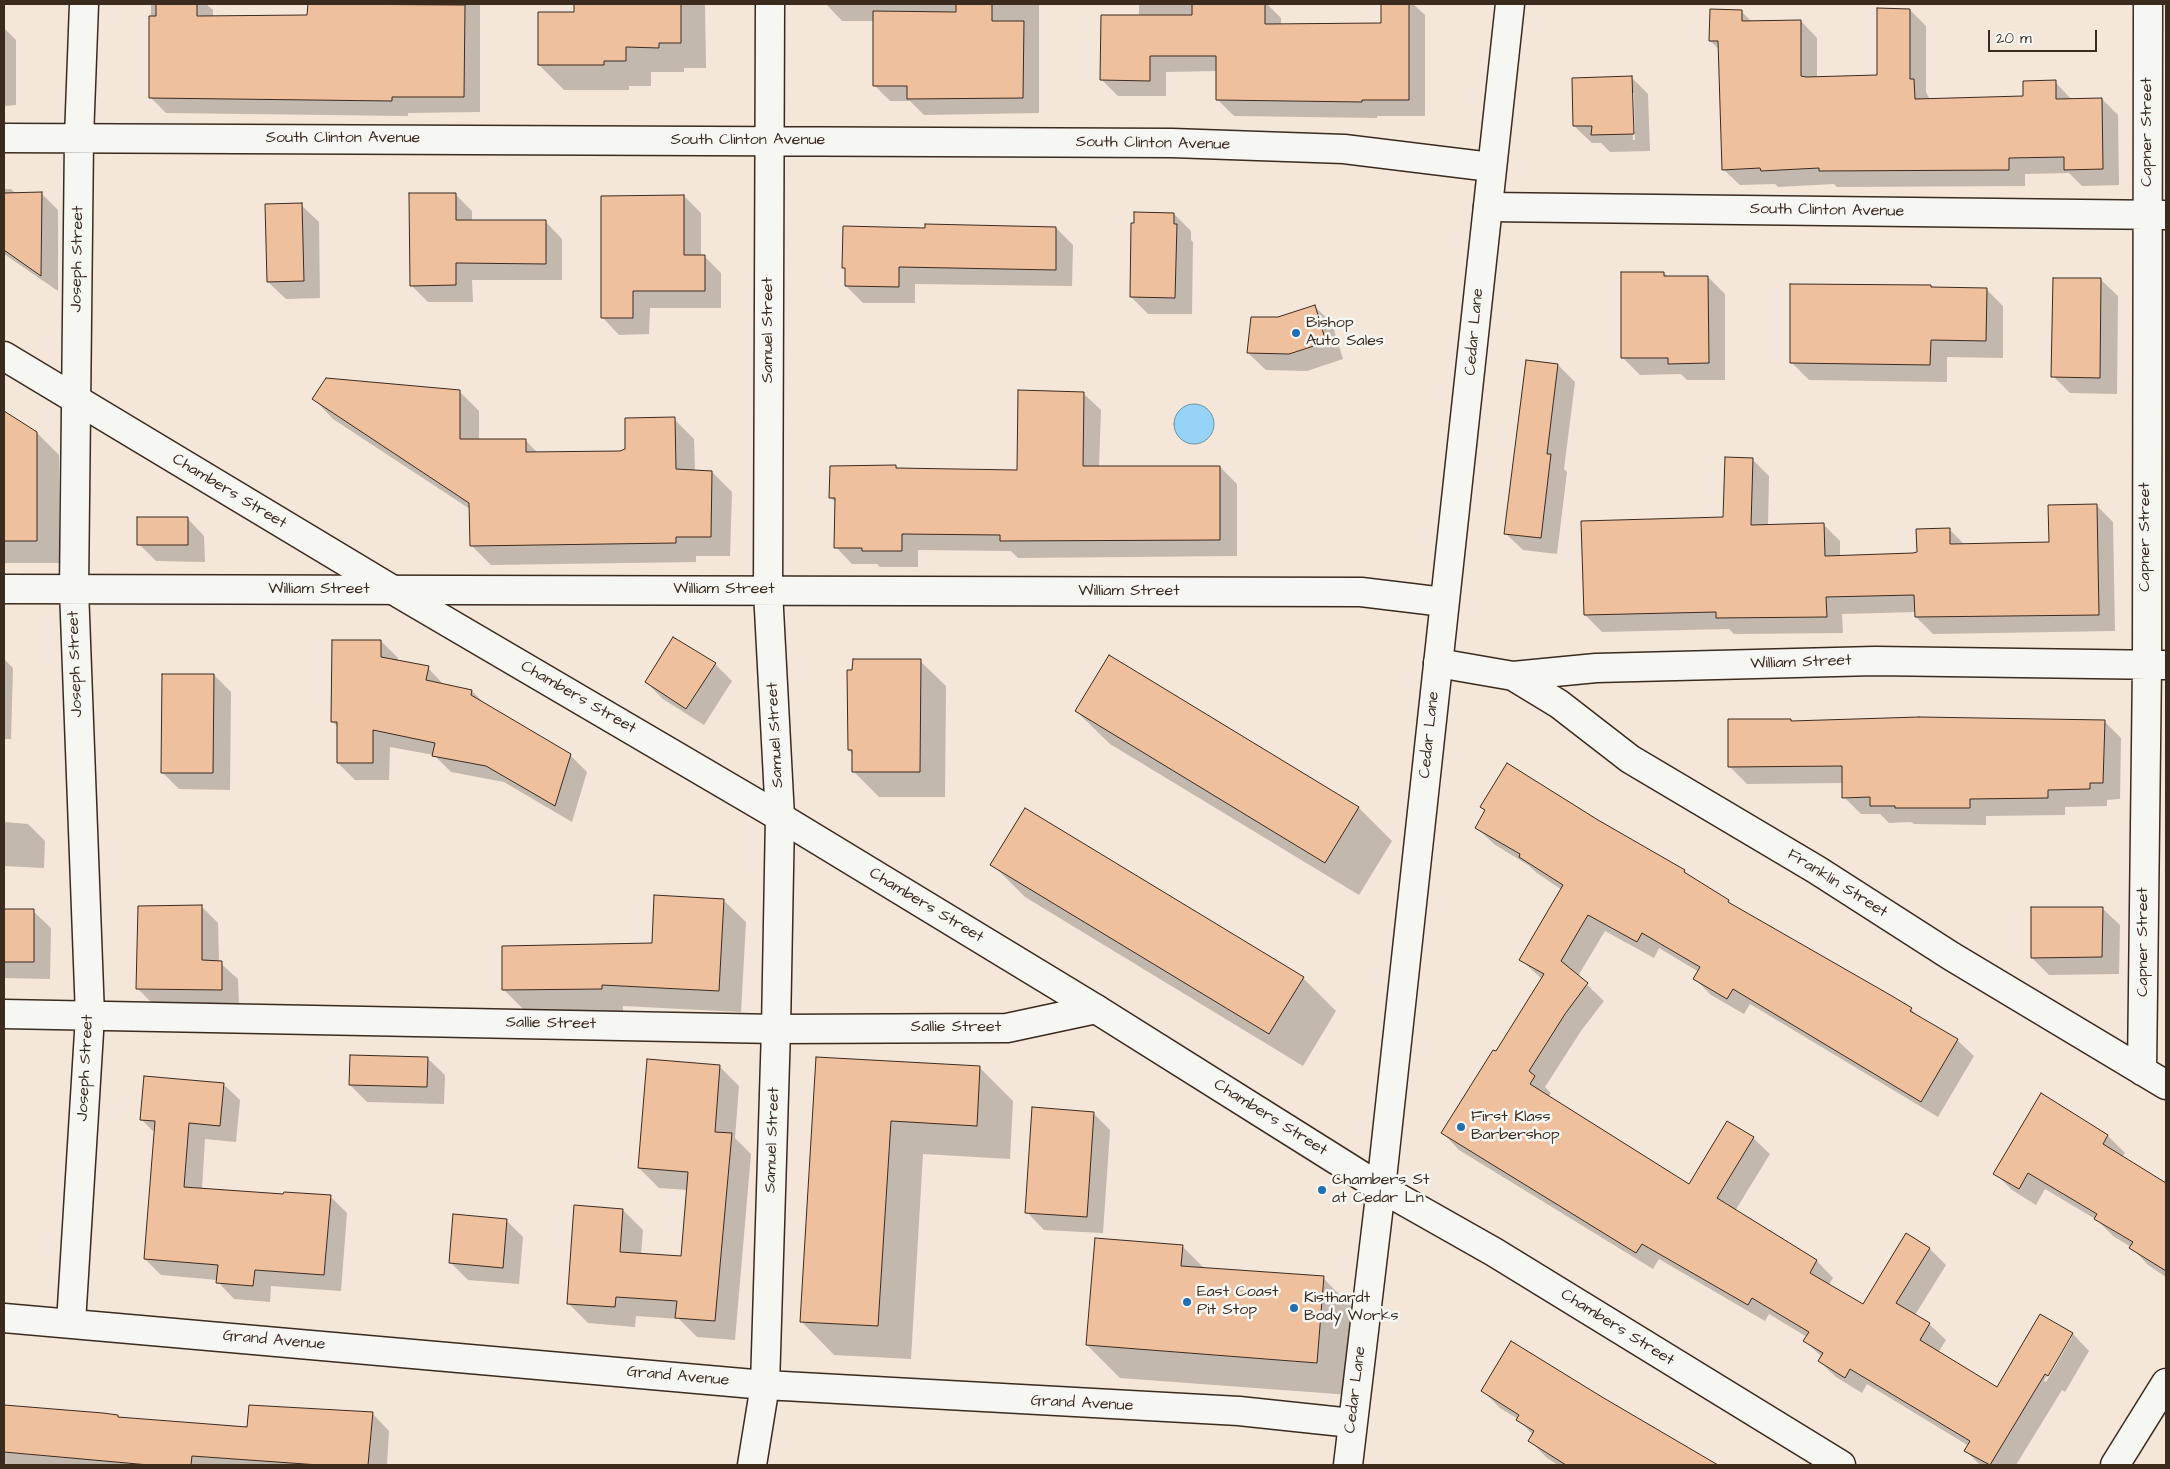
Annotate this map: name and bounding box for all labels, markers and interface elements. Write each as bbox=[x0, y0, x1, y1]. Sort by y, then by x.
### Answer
scale bar bbox=[1990, 20, 2099, 52]
text: 20 m bbox=[1996, 28, 2032, 49]
street label: Capner Street bbox=[2138, 77, 2158, 187]
street label: South Clinton Avenue bbox=[266, 129, 420, 149]
street label: South Clinton Avenue bbox=[671, 131, 825, 151]
street label: South Clinton Avenue bbox=[1076, 133, 1230, 155]
street label: South Clinton Avenue bbox=[1750, 200, 1904, 222]
street label: Joseph Street bbox=[67, 205, 89, 313]
street label: Samuel Street bbox=[759, 277, 779, 383]
street label: Cedar Lane bbox=[1462, 288, 1488, 376]
place label: Bishop Auto Sales bbox=[1306, 314, 1384, 352]
marker: Bishop Auto Sales bbox=[1290, 327, 1302, 339]
street label: Chambers Street bbox=[168, 450, 290, 534]
street label: Capner Street bbox=[2136, 482, 2156, 592]
street label: William Street bbox=[268, 580, 370, 600]
street label: William Street bbox=[673, 580, 775, 600]
street label: William Street bbox=[1078, 582, 1180, 602]
street label: Joseph Street bbox=[65, 610, 87, 718]
street label: William Street bbox=[1750, 652, 1852, 674]
street label: Chambers Street bbox=[517, 657, 639, 739]
street label: Samuel Street bbox=[764, 682, 788, 788]
street label: Cedar Lane bbox=[1416, 691, 1444, 779]
street label: Franklin Street bbox=[1783, 846, 1891, 922]
street label: Chambers Street bbox=[865, 864, 987, 948]
street label: Capner Street bbox=[2134, 887, 2154, 997]
street label: Joseph Street bbox=[74, 1014, 98, 1122]
street label: Sallie Street bbox=[506, 1014, 596, 1034]
street label: Sallie Street bbox=[911, 1018, 1001, 1038]
street label: Chambers Street bbox=[1210, 1075, 1330, 1161]
street label: Samuel Street bbox=[762, 1087, 784, 1193]
place label: First Klass Barbershop bbox=[1471, 1108, 1560, 1146]
marker: First Klass Barbershop bbox=[1455, 1121, 1467, 1133]
place label: Chambers St at Cedar Ln bbox=[1332, 1171, 1430, 1209]
marker: Chambers St at Cedar Ln bbox=[1316, 1184, 1328, 1196]
place label: East Coast Pit Stop bbox=[1197, 1283, 1278, 1321]
street label: Chambers Street bbox=[1557, 1285, 1677, 1371]
place label: Kisthardt Body Works bbox=[1304, 1289, 1398, 1327]
marker: East Coast Pit Stop bbox=[1181, 1296, 1193, 1308]
marker: Kisthardt Body Works bbox=[1288, 1302, 1300, 1314]
street label: Grand Avenue bbox=[222, 1327, 326, 1355]
street label: Cedar Lane bbox=[1341, 1345, 1371, 1435]
street label: Grand Avenue bbox=[626, 1363, 730, 1391]
street label: Grand Avenue bbox=[1030, 1392, 1134, 1416]

